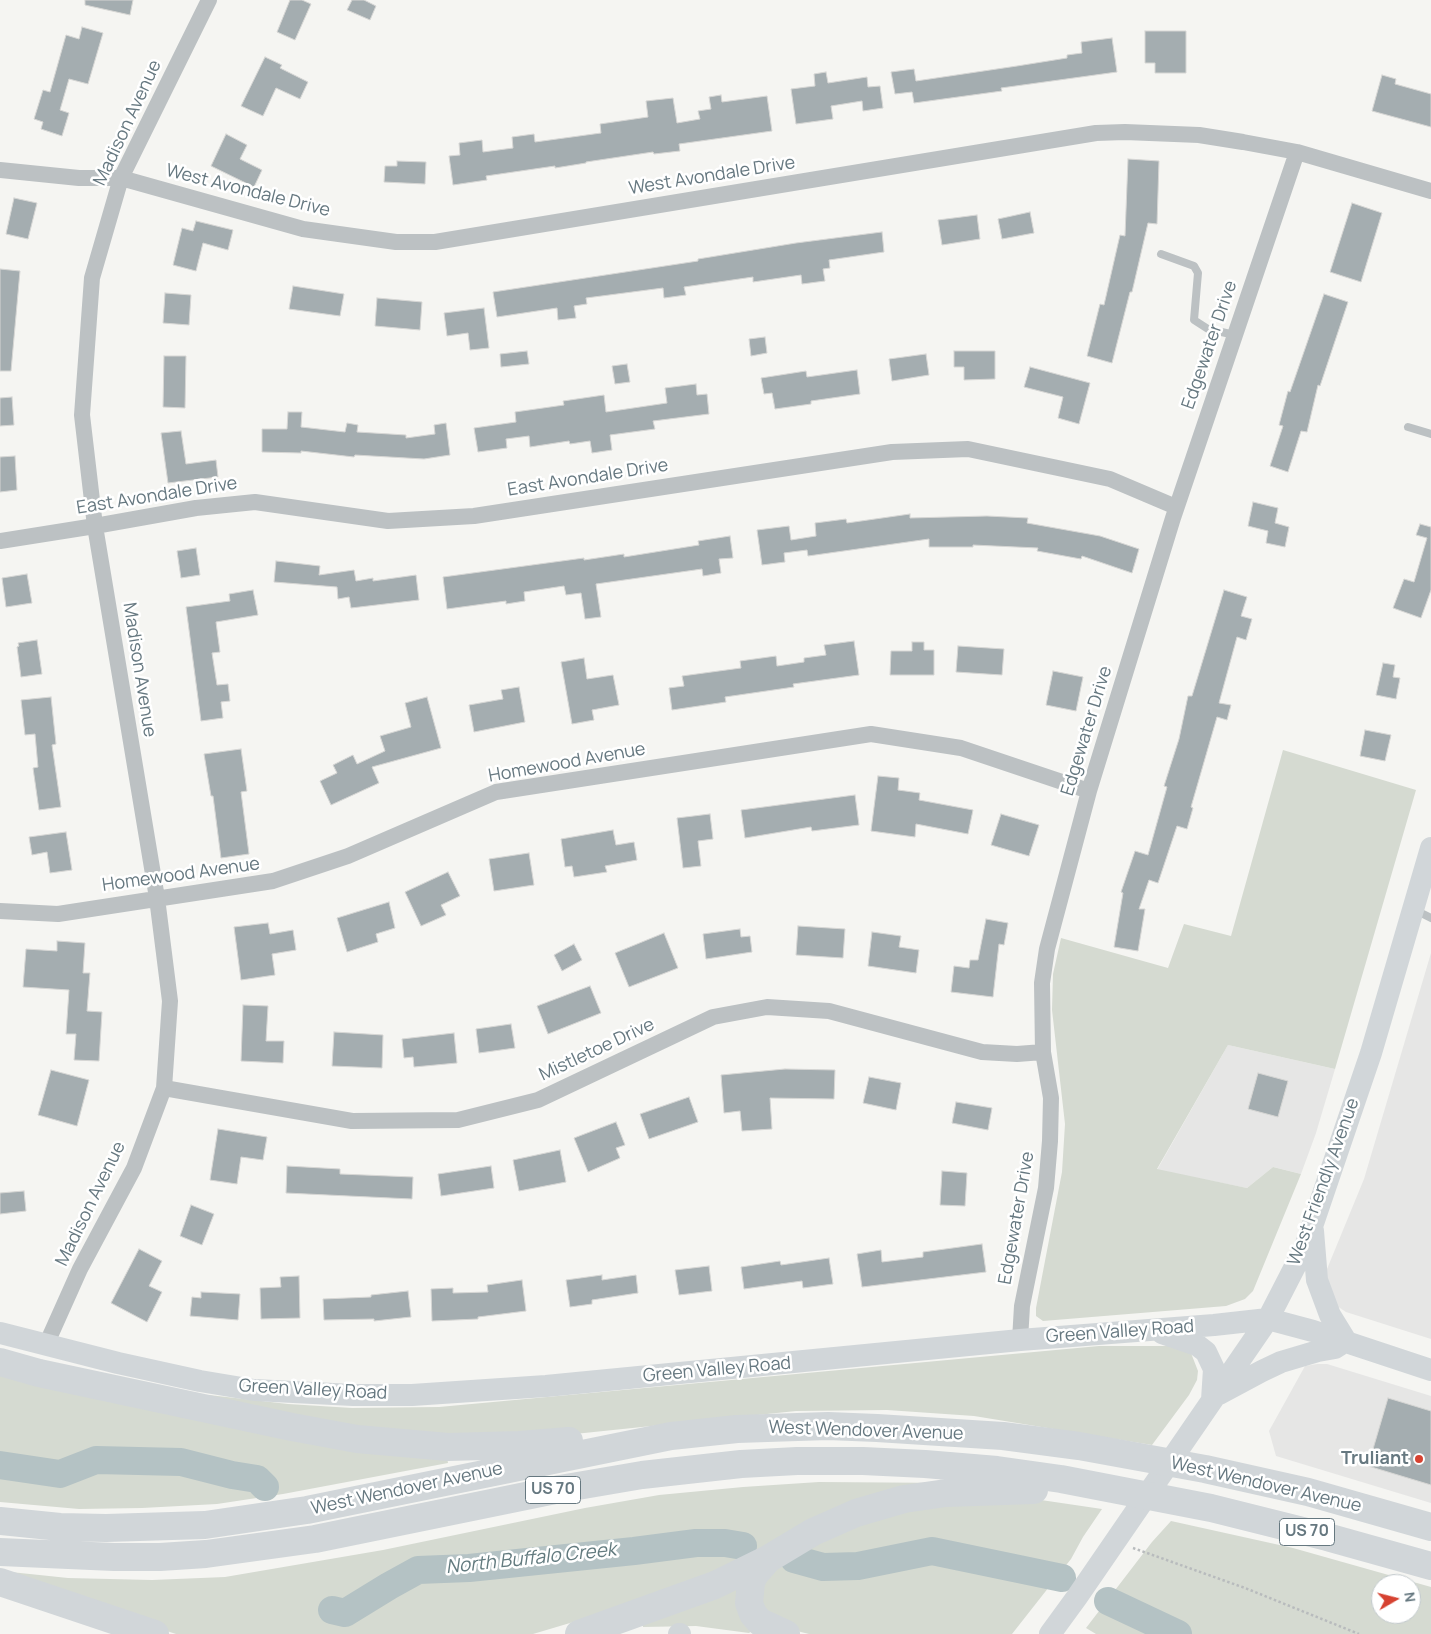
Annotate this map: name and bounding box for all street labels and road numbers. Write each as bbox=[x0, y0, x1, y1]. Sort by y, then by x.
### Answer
street label: Madison Avenue bbox=[89, 57, 167, 189]
street label: West Avondale Drive bbox=[627, 152, 797, 200]
street label: West Avondale Drive bbox=[164, 160, 332, 222]
street label: Edgewater Drive bbox=[1178, 278, 1242, 412]
street label: East Avondale Drive bbox=[506, 455, 670, 501]
street label: East Avondale Drive bbox=[75, 473, 239, 519]
street label: Madison Avenue bbox=[118, 601, 160, 739]
street label: Edgewater Drive bbox=[1057, 664, 1117, 798]
street label: Homewood Avenue bbox=[487, 739, 647, 787]
street label: Homewood Avenue bbox=[101, 853, 261, 897]
street label: Mistletoe Drive bbox=[536, 1014, 658, 1086]
street label: West Friendly Avenue bbox=[1284, 1095, 1364, 1269]
street label: Madison Avenue bbox=[51, 1138, 131, 1270]
street label: Edgewater Drive bbox=[995, 1150, 1039, 1286]
street label: Green Valley Road bbox=[1045, 1316, 1195, 1348]
street label: Green Valley Road bbox=[642, 1353, 792, 1387]
street label: Green Valley Road bbox=[238, 1375, 388, 1405]
street label: West Wendover Avenue bbox=[768, 1417, 964, 1445]
street label: West Wendover Avenue bbox=[1168, 1453, 1364, 1517]
street label: West Wendover Avenue bbox=[309, 1458, 505, 1520]
road number: US 70 bbox=[526, 1476, 580, 1504]
road number: US 70 bbox=[1280, 1518, 1334, 1545]

